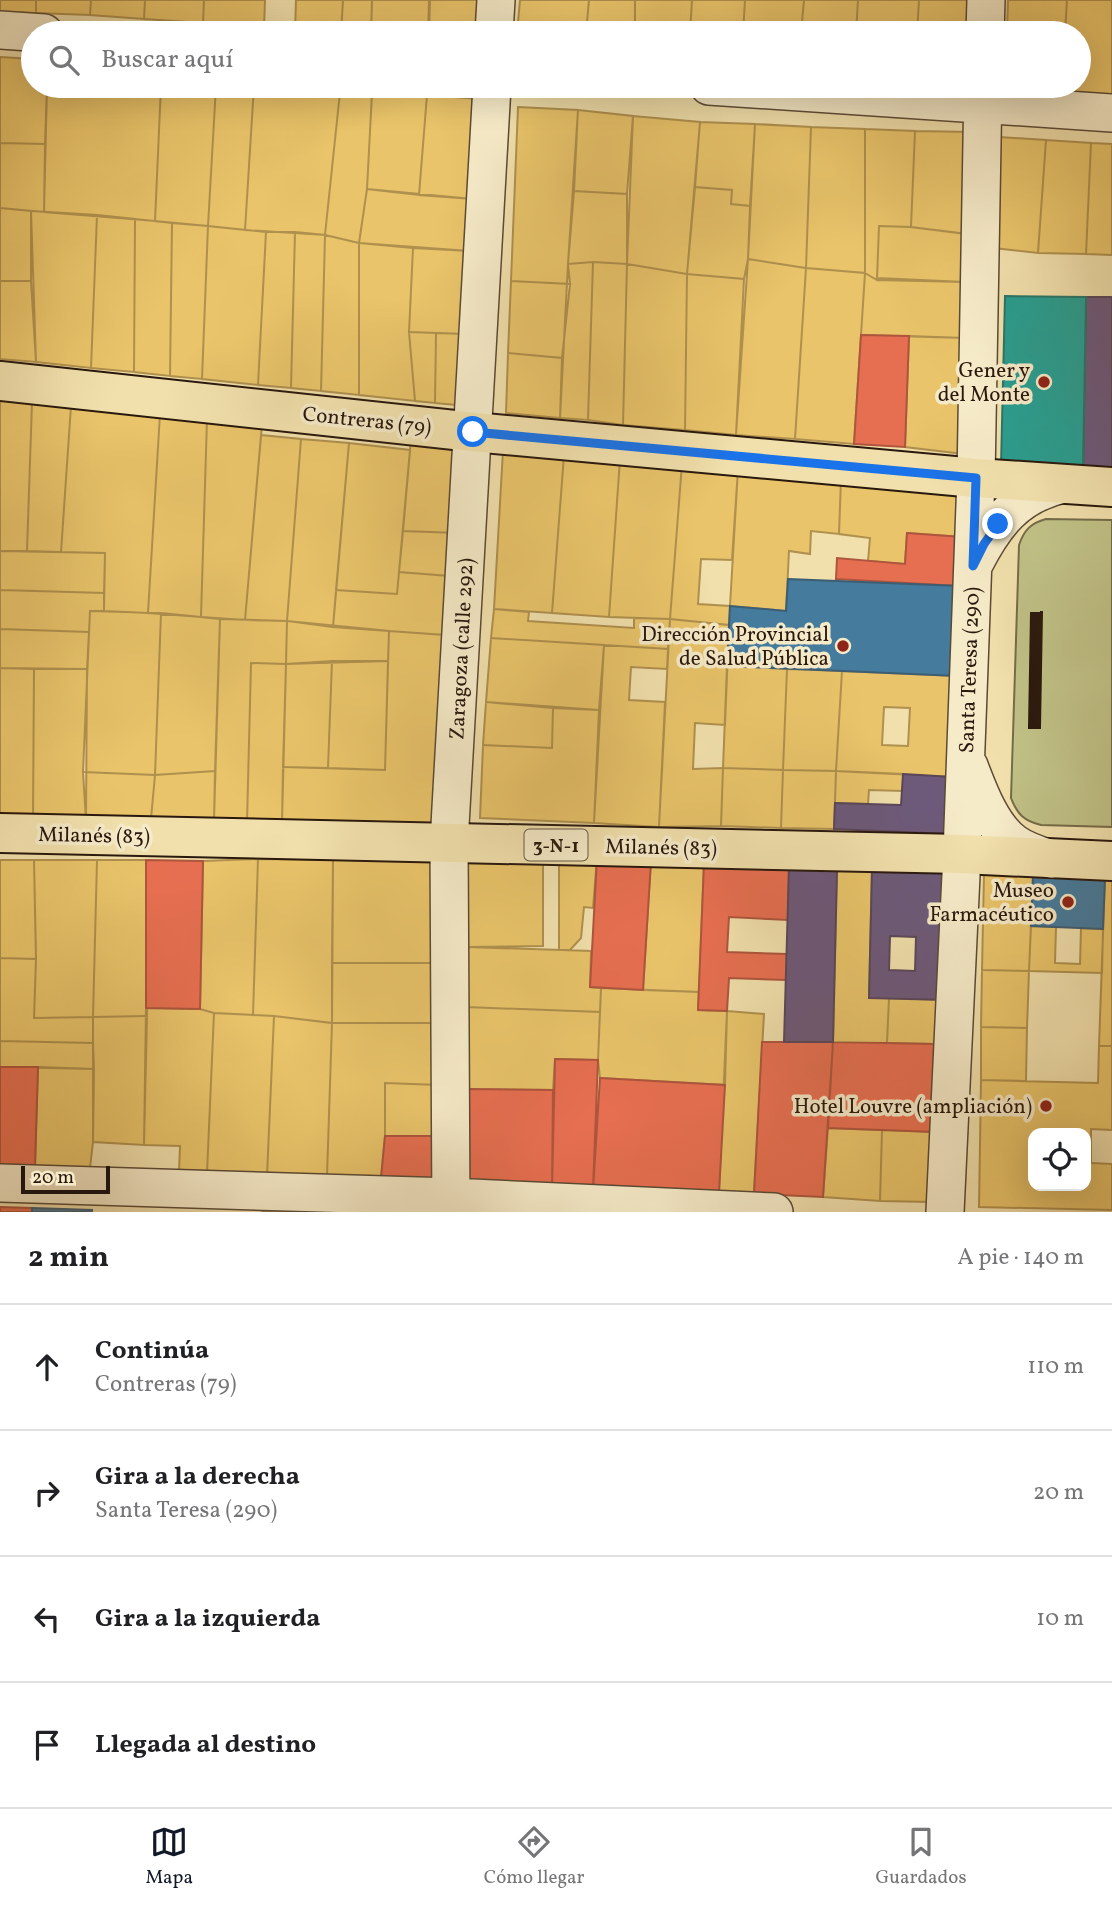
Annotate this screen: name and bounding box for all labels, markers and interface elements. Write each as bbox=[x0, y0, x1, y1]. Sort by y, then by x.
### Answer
search box bbox=[21, 21, 1091, 98]
icon: search bbox=[45, 41, 83, 79]
text: Buscar aquí bbox=[101, 42, 233, 78]
place label: Gener y del Monte bbox=[938, 357, 1031, 410]
marker: Gener y del Monte bbox=[1036, 374, 1052, 390]
street label: Contreras (79) bbox=[301, 400, 433, 443]
route start bbox=[457, 416, 488, 447]
route end bbox=[982, 508, 1013, 539]
street label: Zaragoza (calle 292) bbox=[443, 557, 482, 741]
street label: Santa Teresa (290) bbox=[953, 586, 988, 754]
place label: Dirección Provincial de Salud Pública bbox=[641, 621, 829, 674]
marker: Dirección Provincial de Salud Pública bbox=[835, 638, 851, 654]
street label: Milanés (83) bbox=[38, 821, 150, 852]
road number: 3-N-1 bbox=[524, 830, 588, 860]
street label: Milanés (83) bbox=[605, 833, 717, 864]
place label: Museo Farmacéutico bbox=[930, 877, 1054, 930]
marker: Museo Farmacéutico bbox=[1060, 894, 1076, 910]
place label: Hotel Louvre (ampliación) bbox=[794, 1093, 1032, 1122]
marker: Hotel Louvre (ampliación) bbox=[1038, 1098, 1054, 1114]
map controls bbox=[1028, 1128, 1091, 1191]
button: locate bbox=[1028, 1128, 1091, 1191]
scale bar bbox=[21, 1163, 110, 1195]
text: 20 m bbox=[32, 1165, 74, 1191]
text: 2 min bbox=[28, 1237, 109, 1279]
text: A pie · 140 m bbox=[958, 1242, 1084, 1274]
text: Continúa bbox=[95, 1333, 209, 1369]
icon: ahead bbox=[28, 1348, 66, 1386]
text: 110 m bbox=[1027, 1351, 1084, 1383]
text: Contreras (79) bbox=[95, 1369, 236, 1401]
text: Gira a la derecha bbox=[95, 1459, 300, 1495]
icon: right bbox=[28, 1474, 66, 1512]
text: 20 m bbox=[1033, 1477, 1084, 1509]
text: Santa Teresa (290) bbox=[95, 1495, 277, 1527]
icon: left bbox=[28, 1600, 66, 1638]
text: Gira a la izquierda bbox=[95, 1601, 320, 1637]
text: 10 m bbox=[1036, 1603, 1084, 1635]
icon: arrive bbox=[28, 1726, 66, 1764]
text: Llegada al destino bbox=[95, 1727, 316, 1763]
tab: Mapa bbox=[145, 1823, 193, 1891]
tab: Cómo llegar bbox=[484, 1823, 585, 1891]
tab: Guardados bbox=[875, 1823, 967, 1891]

